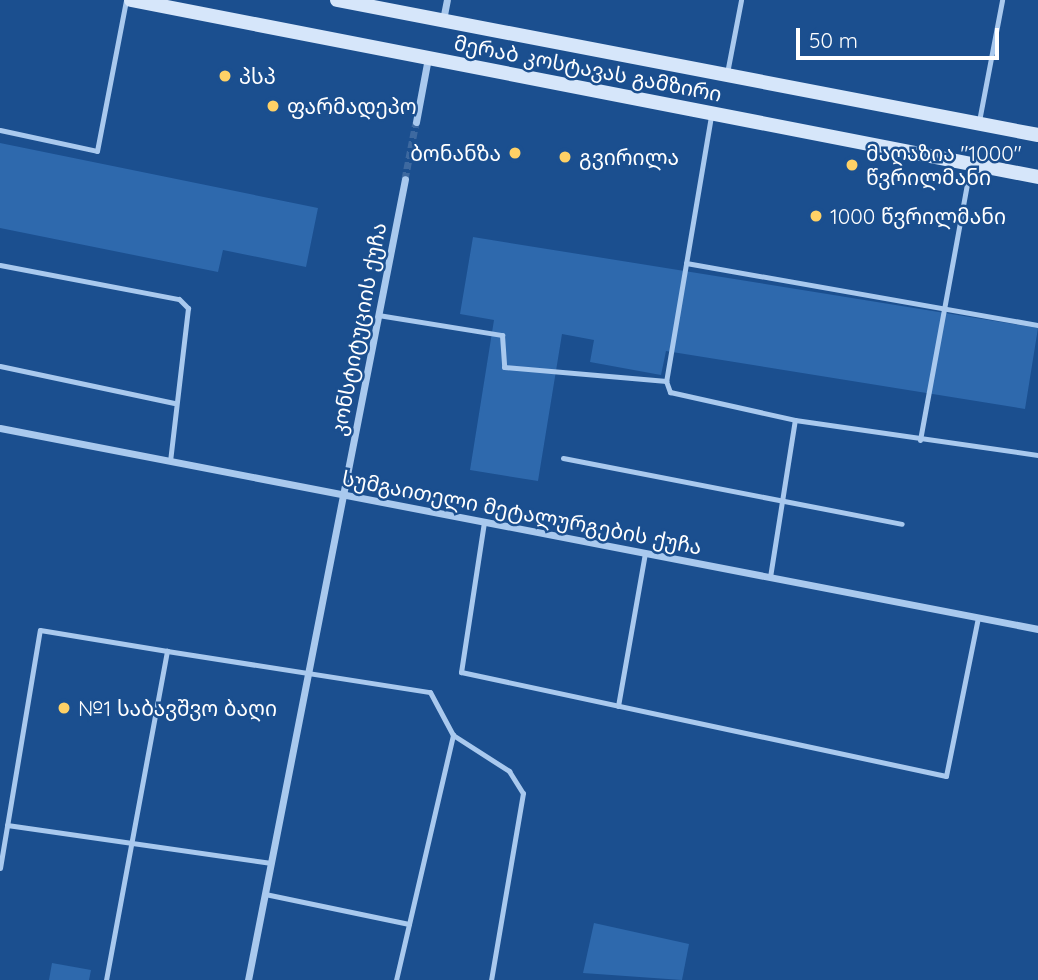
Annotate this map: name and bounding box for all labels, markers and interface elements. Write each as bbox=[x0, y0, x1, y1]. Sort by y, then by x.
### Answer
scale bar bbox=[800, 14, 1003, 58]
text: 50 m bbox=[809, 27, 858, 53]
street label: მერაბ კოსტავას გამზირი bbox=[452, 30, 724, 106]
place label: პსპ bbox=[239, 63, 276, 89]
marker: პსპ bbox=[217, 68, 233, 84]
place label: ფარმადეპო bbox=[287, 93, 417, 119]
marker: ფარმადეპო bbox=[265, 98, 281, 114]
place label: ბონანზა bbox=[410, 140, 501, 166]
place label: მაღაზია "1000" წვრილმანი bbox=[866, 140, 1022, 190]
place label: გვირილა bbox=[579, 144, 679, 170]
marker: ბონანზა bbox=[507, 145, 523, 161]
marker: გვირილა bbox=[557, 149, 573, 165]
marker: მაღაზია "1000" წვრილმანი bbox=[844, 157, 860, 173]
place label: 1000 წვრილმანი bbox=[830, 203, 1006, 229]
marker: 1000 წვრილმანი bbox=[808, 208, 824, 224]
street label: კონსტიტუციის ქუჩა bbox=[325, 220, 391, 438]
street label: სუმგაითელი მეტალურგების ქუჩა bbox=[340, 465, 704, 559]
place label: №1 საბავშვო ბაღი bbox=[78, 695, 277, 721]
marker: №1 საბავშვო ბაღი bbox=[56, 700, 72, 716]

